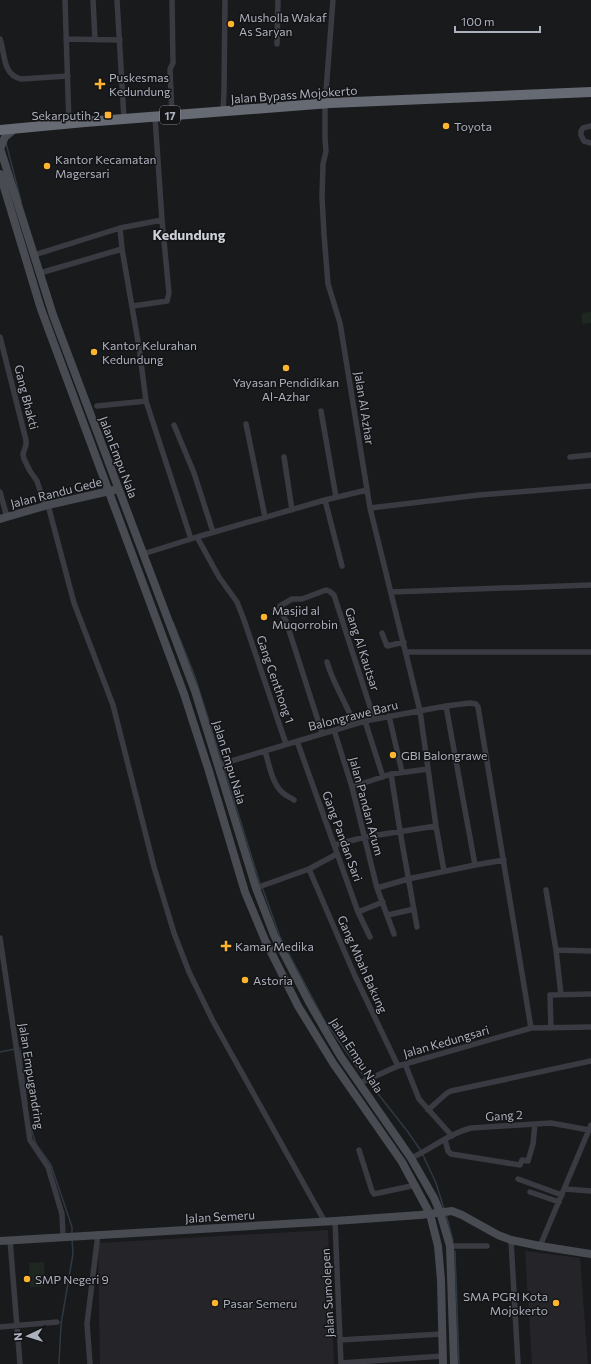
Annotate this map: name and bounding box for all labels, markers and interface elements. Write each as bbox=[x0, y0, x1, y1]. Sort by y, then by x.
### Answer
scale bar bbox=[455, 8, 540, 34]
place label: Musholla Wakaf As Saryan bbox=[239, 10, 327, 38]
text: 100 m bbox=[461, 14, 495, 28]
marker: Musholla Wakaf As Saryan bbox=[226, 19, 236, 29]
place label: Puskesmas Kedundung bbox=[109, 70, 171, 98]
marker: Puskesmas Kedundung bbox=[94, 78, 106, 90]
street label: Jalan Bypass Mojokerto bbox=[230, 83, 358, 106]
road number: 17 bbox=[160, 106, 180, 124]
place label: Sekarputih 2 bbox=[31, 108, 100, 122]
marker: Sekarputih 2 bbox=[103, 110, 113, 120]
place label: Toyota bbox=[454, 119, 492, 133]
marker: Toyota bbox=[441, 121, 451, 131]
place label: Kantor Kecamatan Magersari bbox=[55, 152, 156, 180]
marker: Kantor Kecamatan Magersari bbox=[42, 161, 52, 171]
district label: Kedundung bbox=[153, 226, 226, 243]
place label: Kantor Kelurahan Kedundung bbox=[102, 338, 197, 366]
marker: Kantor Kelurahan Kedundung bbox=[89, 347, 99, 357]
street label: Gang Bhakti bbox=[12, 363, 42, 431]
marker: Yayasan Pendidikan Al-Azhar bbox=[281, 363, 291, 373]
street label: Jalan Al Azhar bbox=[351, 370, 378, 446]
place label: Yayasan Pendidikan Al-Azhar bbox=[233, 375, 339, 403]
street label: Jalan Empu Nala bbox=[96, 414, 141, 500]
street label: Jalan Randu Gede bbox=[9, 474, 103, 511]
place label: Masjid al Muqorrobin bbox=[272, 603, 338, 631]
street label: Gang Al Kautsar bbox=[343, 606, 383, 693]
marker: Masjid al Muqorrobin bbox=[259, 612, 269, 622]
street label: Gang Centhong 1 bbox=[254, 633, 298, 725]
street label: Balongrawe Baru bbox=[307, 697, 399, 733]
street label: Jalan Empu Nala bbox=[210, 719, 249, 806]
place label: GBI Balongrawe bbox=[401, 748, 487, 762]
marker: GBI Balongrawe bbox=[388, 750, 398, 760]
street label: Jalan Pandan Arum bbox=[346, 755, 387, 857]
street label: Gang Pandan Sari bbox=[320, 789, 366, 883]
street label: Gang Mbah Bakung bbox=[335, 913, 391, 1015]
place label: Kamar Medika bbox=[235, 939, 314, 953]
marker: Kamar Medika bbox=[220, 940, 232, 952]
place label: Astoria bbox=[253, 973, 293, 987]
marker: Astoria bbox=[240, 975, 250, 985]
street label: Jalan Empu Nala bbox=[327, 1015, 386, 1096]
street label: Jalan Empugandring bbox=[16, 1022, 47, 1131]
street label: Jalan Kedungsari bbox=[401, 1022, 491, 1061]
street label: Gang 2 bbox=[485, 1107, 523, 1123]
street label: Jalan Semeru bbox=[185, 1207, 255, 1226]
street label: Jalan Sumolepen bbox=[318, 1248, 337, 1338]
place label: SMP Negeri 9 bbox=[35, 1272, 109, 1286]
marker: SMP Negeri 9 bbox=[22, 1274, 32, 1284]
place label: SMA PGRI Kota Mojokerto bbox=[463, 1289, 548, 1317]
place label: Pasar Semeru bbox=[223, 1296, 297, 1310]
marker: Pasar Semeru bbox=[210, 1298, 220, 1308]
marker: SMA PGRI Kota Mojokerto bbox=[551, 1298, 561, 1308]
north arrow bbox=[8, 1316, 48, 1356]
text: N bbox=[11, 1332, 24, 1341]

